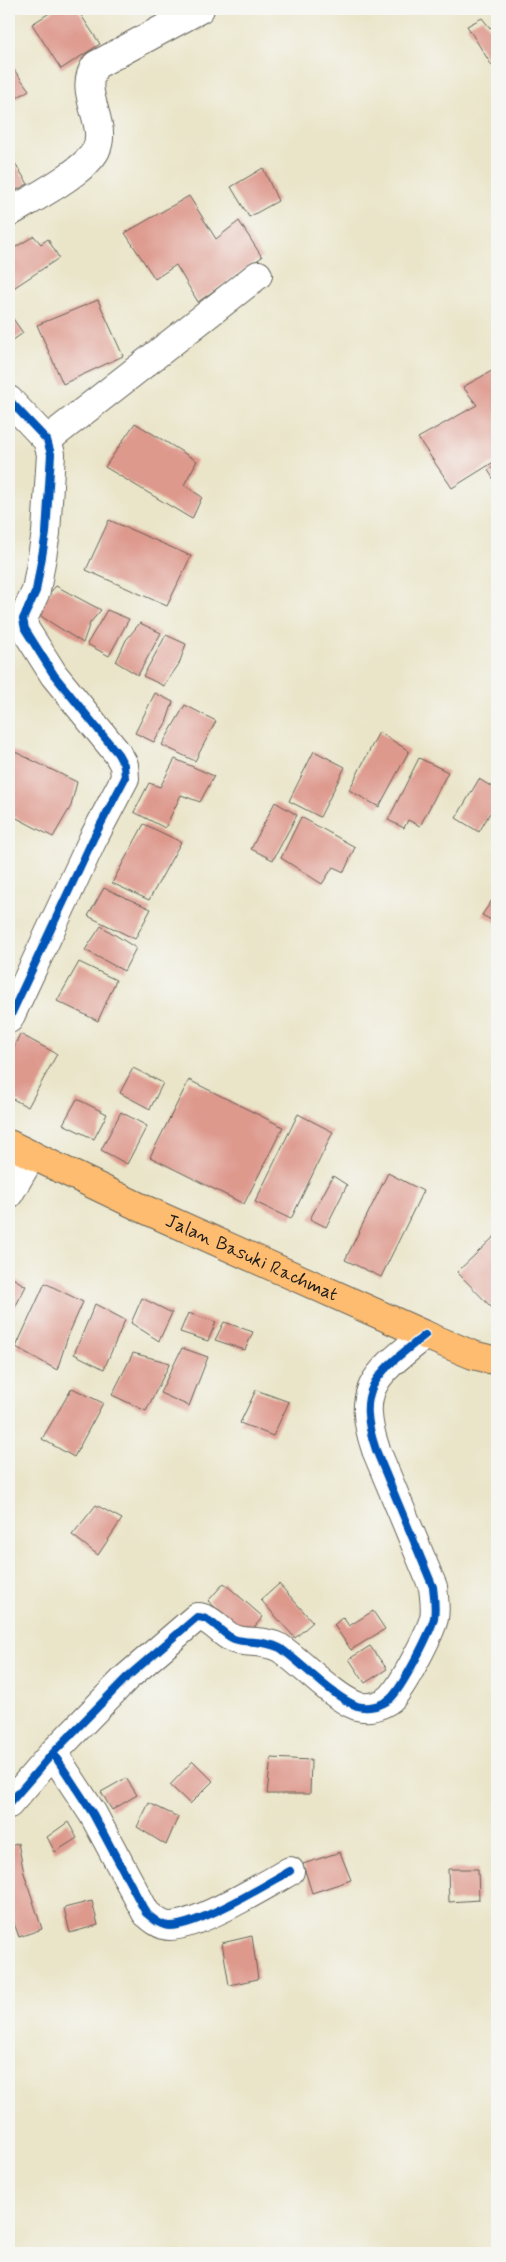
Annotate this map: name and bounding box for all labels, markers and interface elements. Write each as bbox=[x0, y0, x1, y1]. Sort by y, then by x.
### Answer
street label: Jalan Basuki Rachmat bbox=[162, 1208, 342, 1307]

